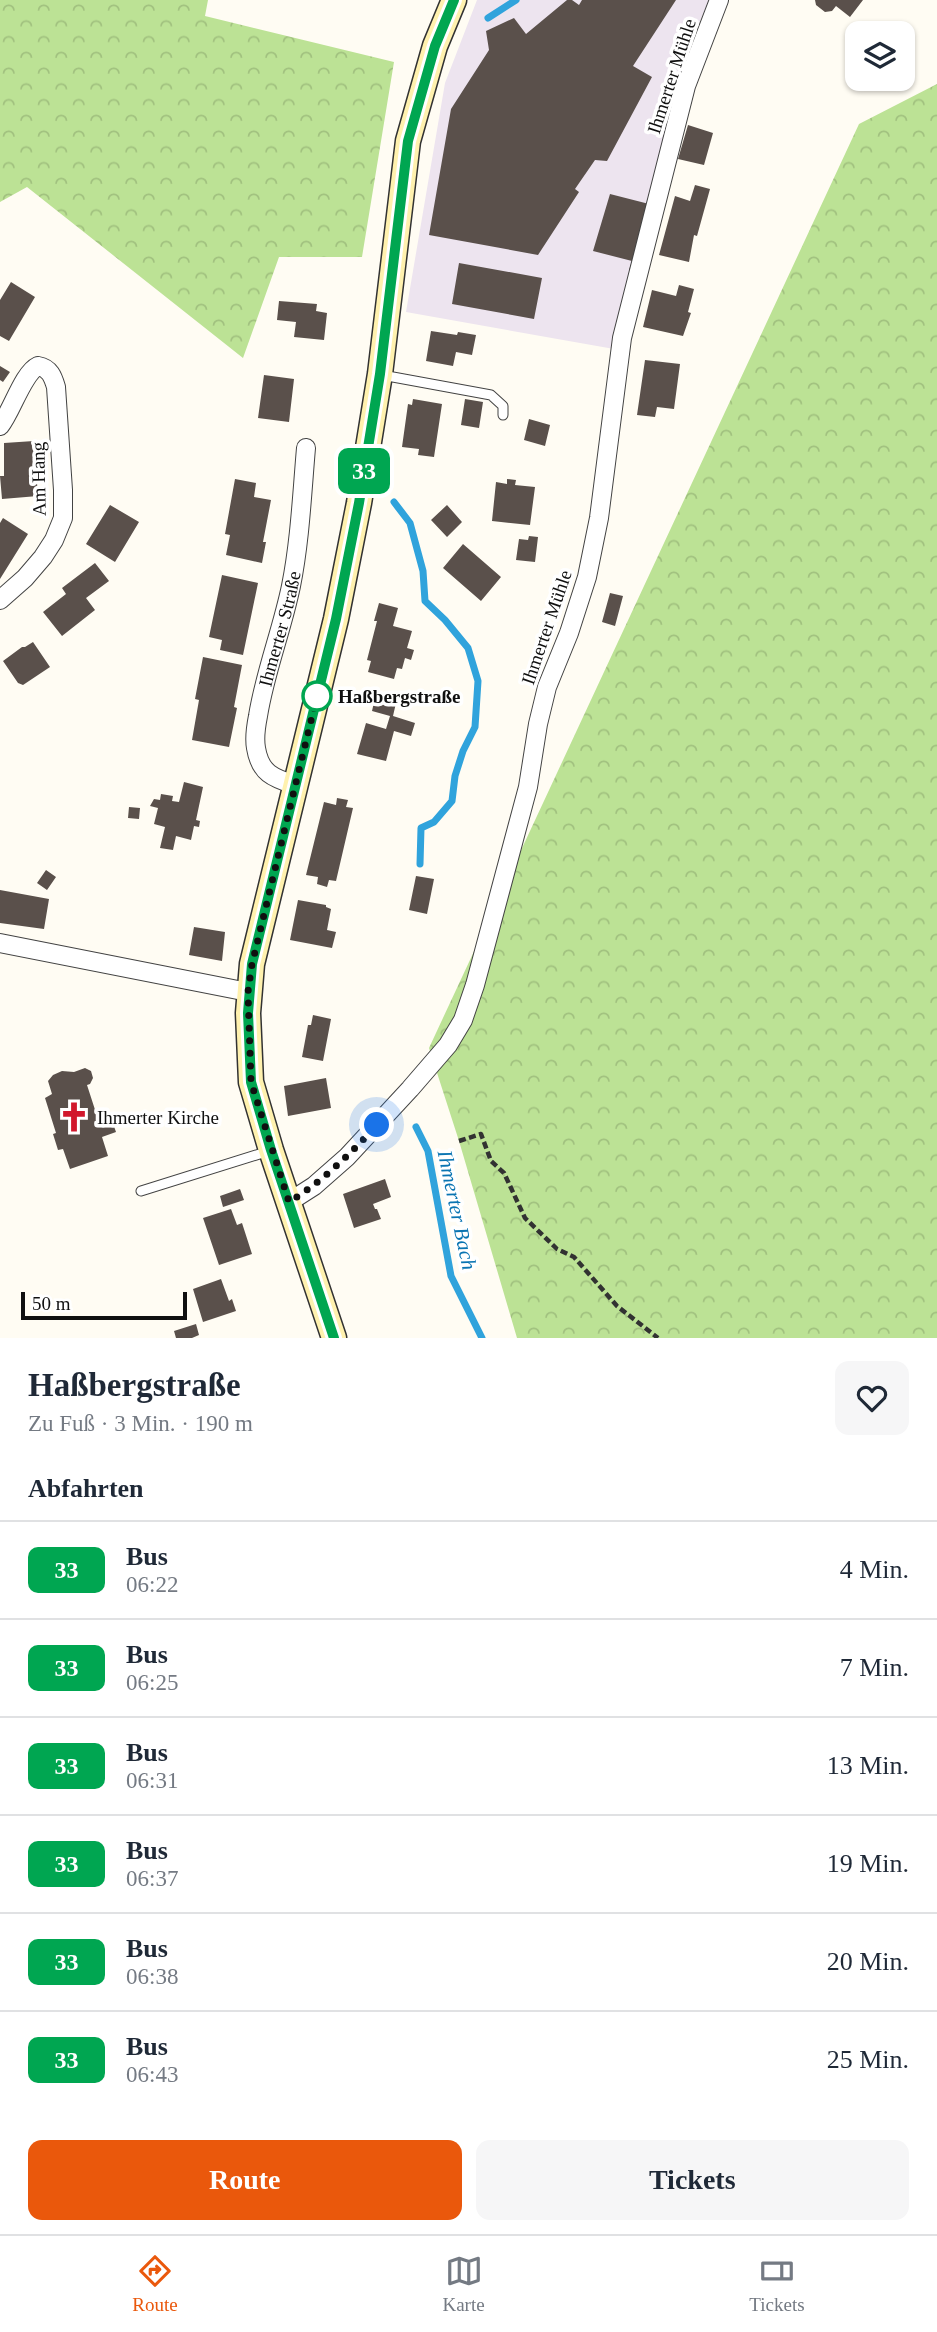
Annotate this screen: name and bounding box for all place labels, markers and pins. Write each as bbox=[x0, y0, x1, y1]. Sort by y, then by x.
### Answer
marker: Haßbergstraße bbox=[302, 681, 332, 711]
place label: Haßbergstraße bbox=[338, 686, 460, 707]
church icon: Ihmerter Kirche bbox=[57, 1100, 91, 1134]
place label: Ihmerter Kirche bbox=[97, 1107, 219, 1128]

